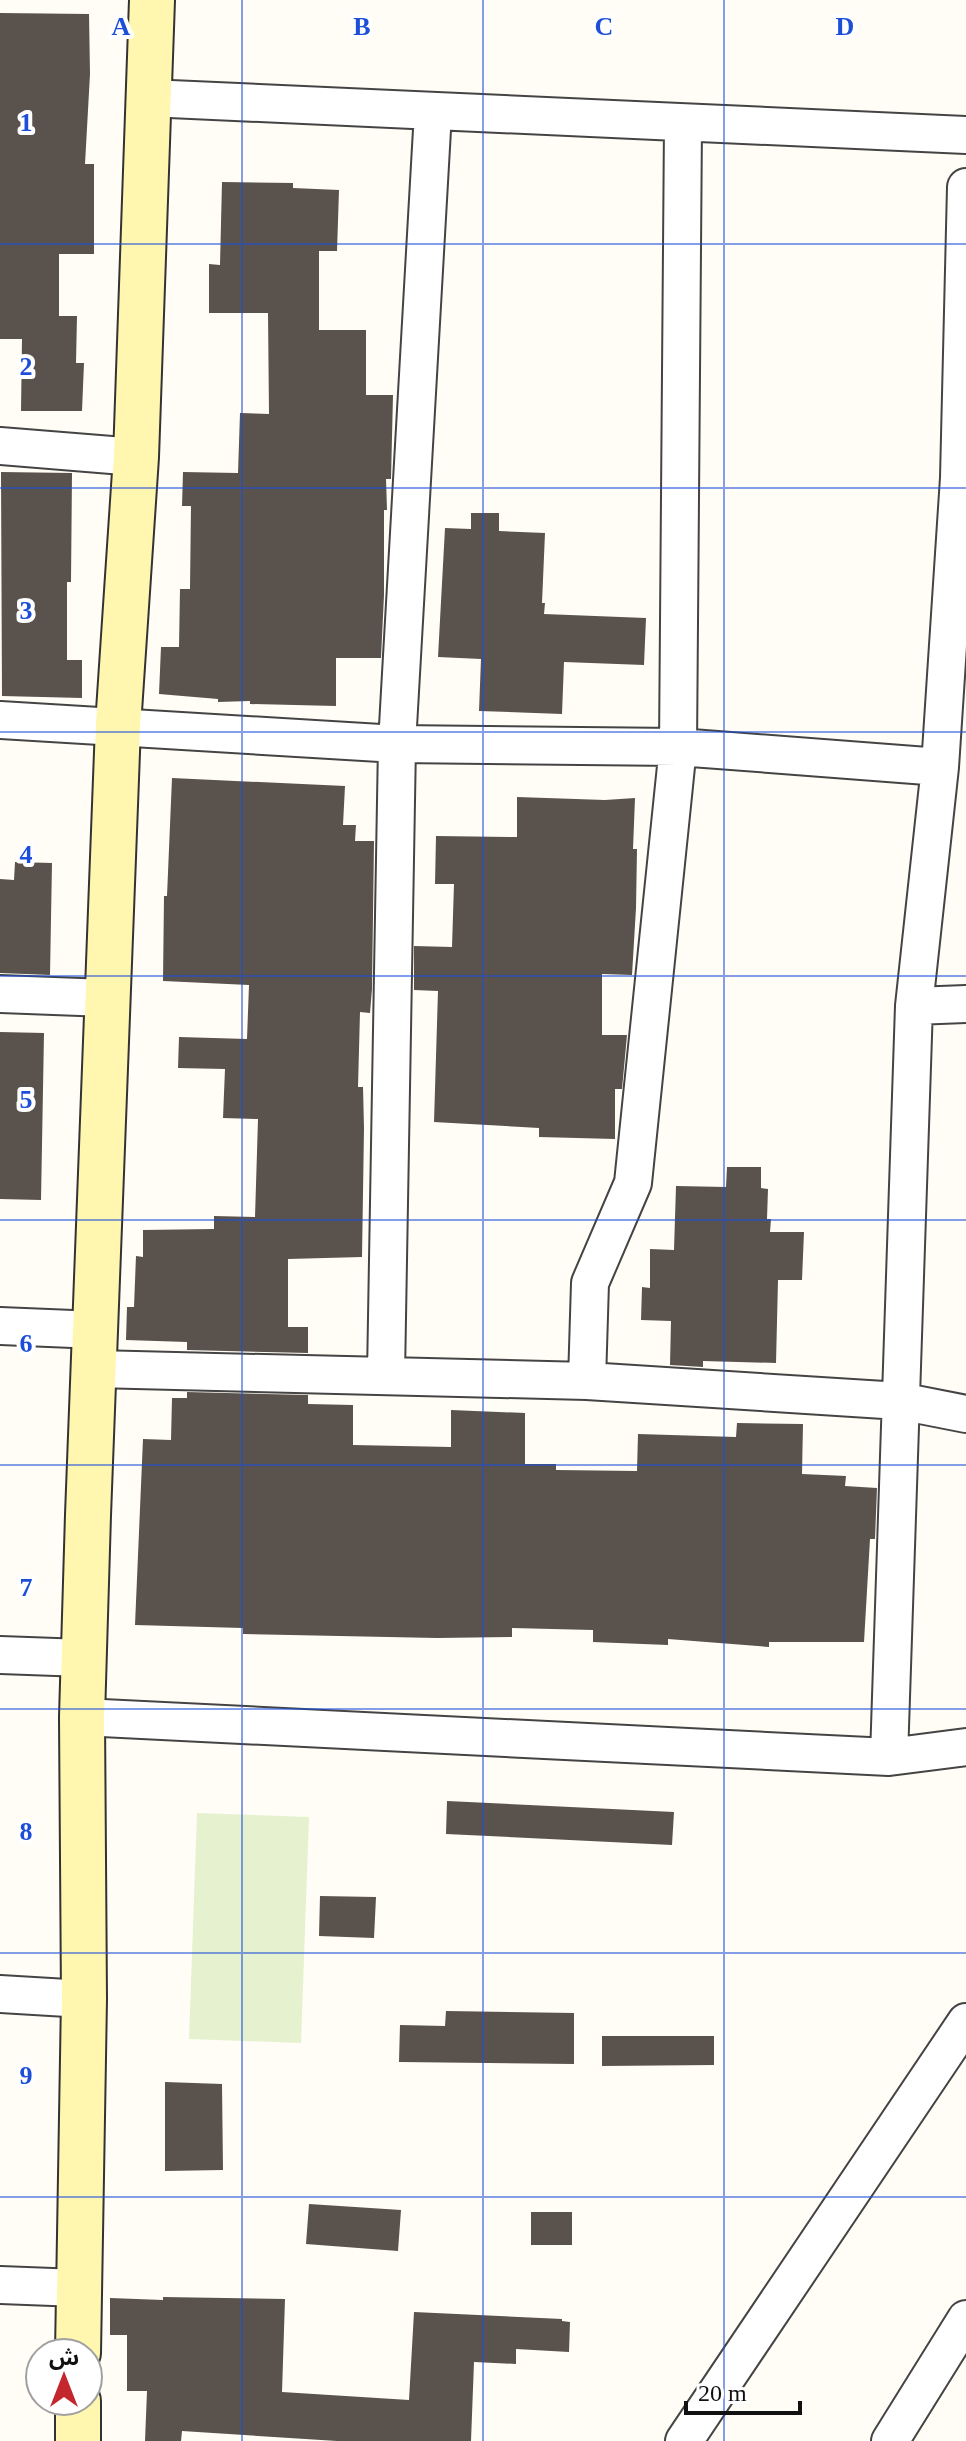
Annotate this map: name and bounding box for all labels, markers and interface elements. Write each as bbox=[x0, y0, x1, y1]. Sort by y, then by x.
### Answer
text: A bbox=[112, 12, 131, 41]
text: B bbox=[353, 12, 371, 41]
text: C bbox=[595, 12, 613, 41]
text: D bbox=[836, 12, 854, 41]
text: 1 bbox=[20, 108, 33, 137]
text: 2 bbox=[20, 352, 33, 381]
text: 3 bbox=[20, 596, 33, 625]
text: 4 bbox=[20, 840, 33, 869]
text: 5 bbox=[20, 1085, 33, 1114]
text: 6 bbox=[20, 1329, 33, 1358]
text: 7 bbox=[20, 1573, 33, 1602]
text: 8 bbox=[20, 1817, 33, 1846]
text: 9 bbox=[20, 2061, 33, 2090]
north arrow bbox=[24, 2337, 104, 2417]
text: ش bbox=[49, 2345, 79, 2370]
scale bar bbox=[686, 2365, 800, 2415]
text: 20 m bbox=[698, 2380, 747, 2406]

